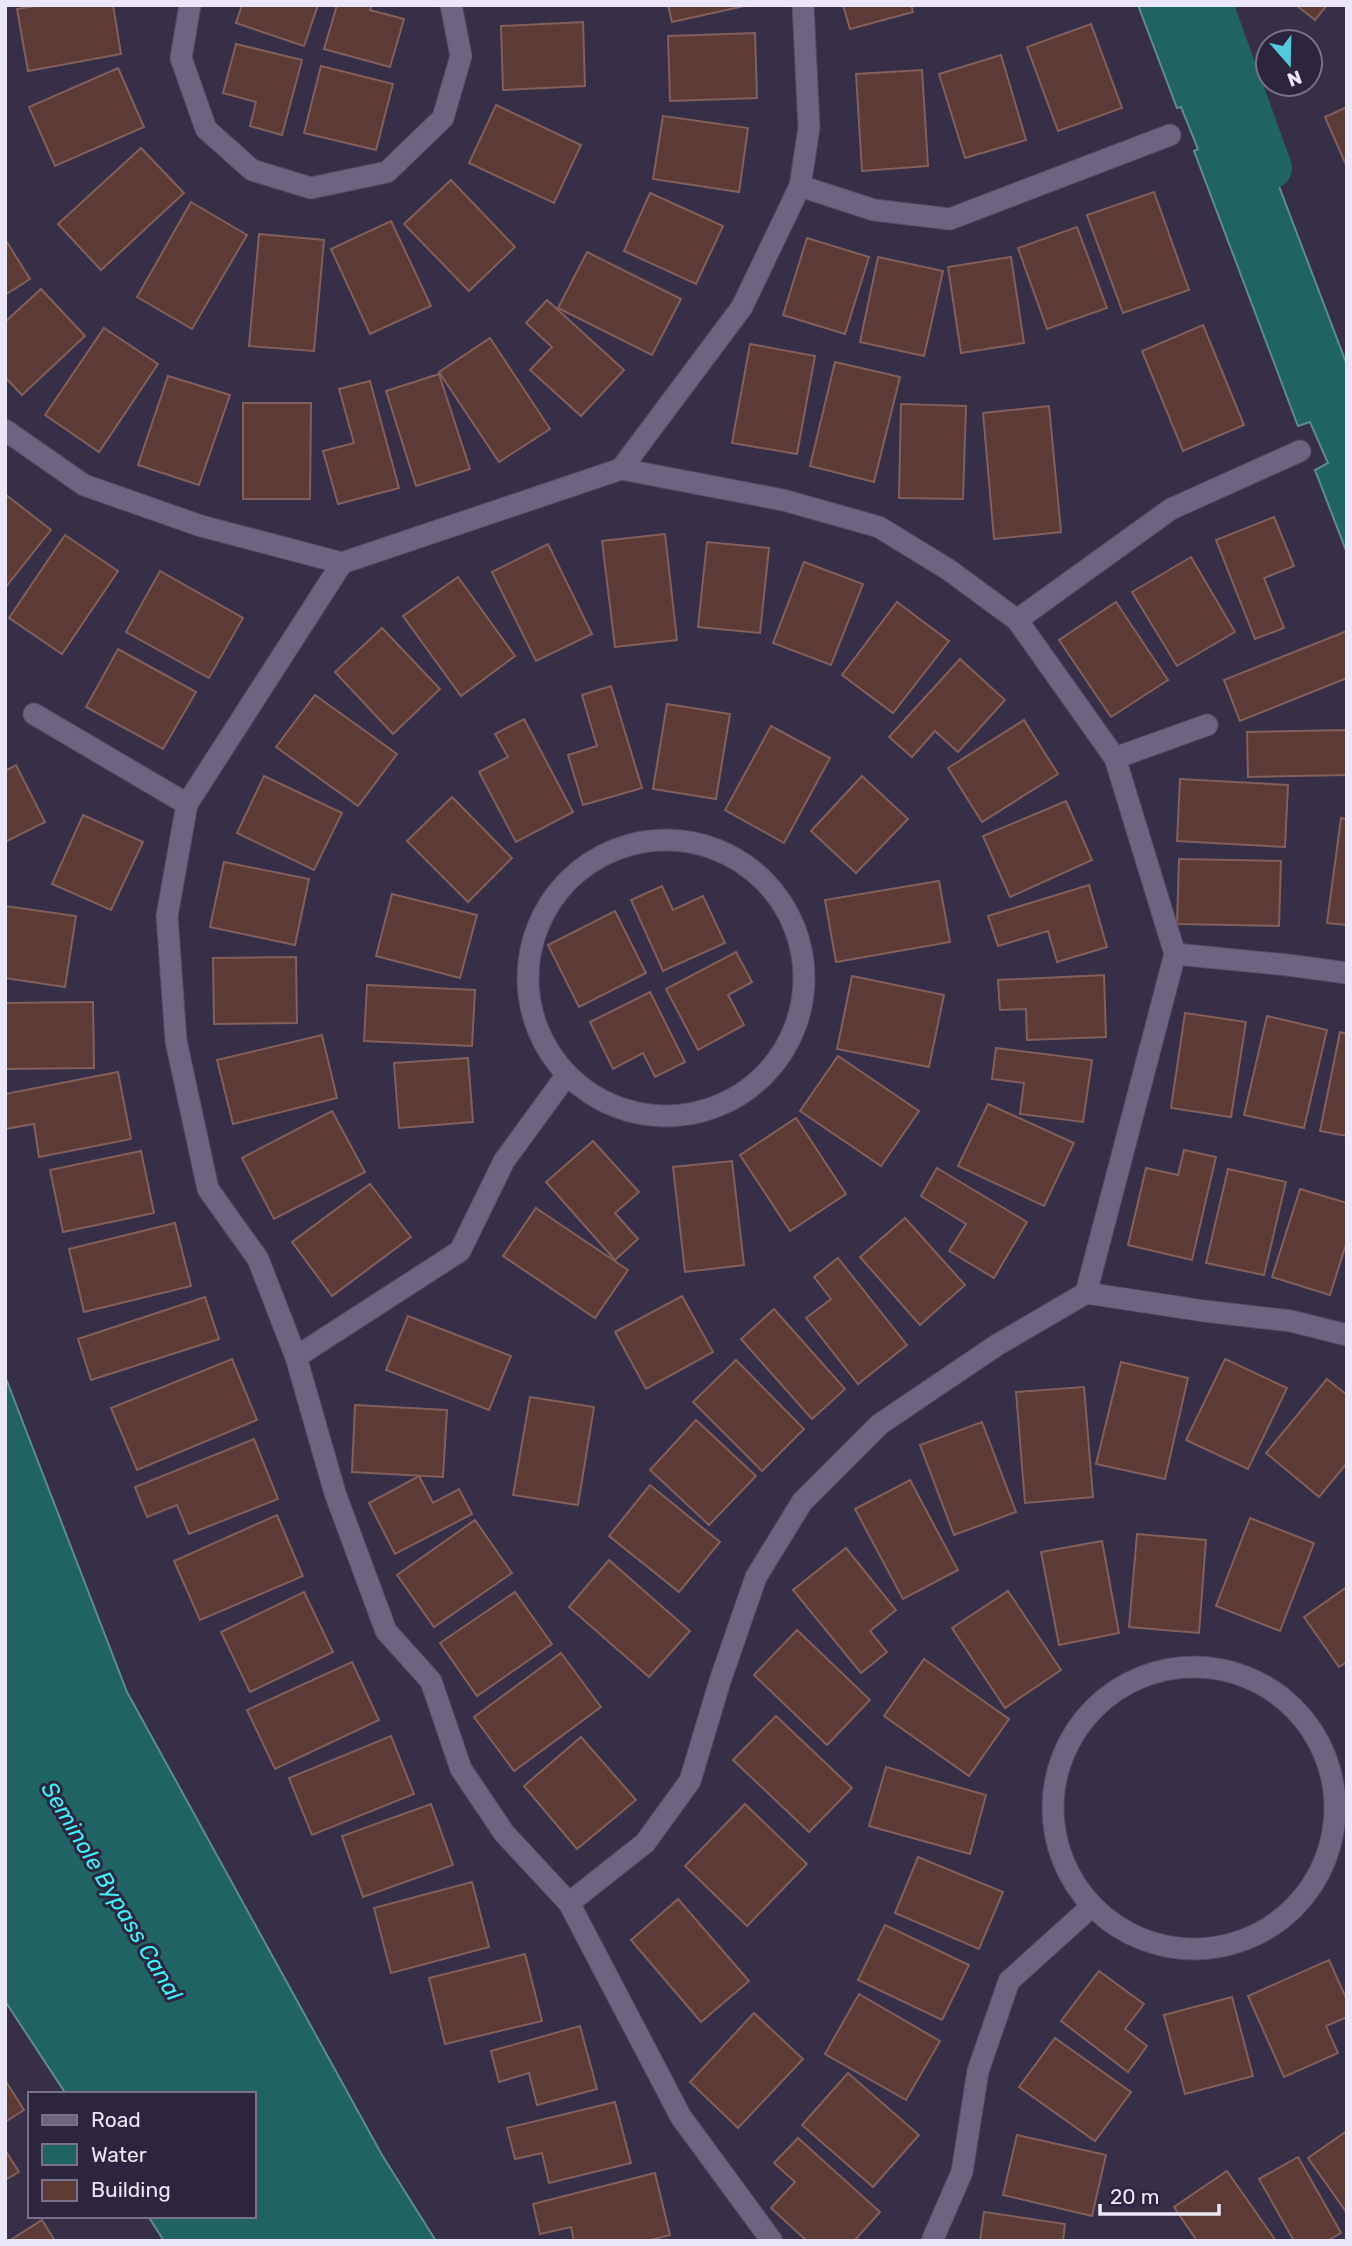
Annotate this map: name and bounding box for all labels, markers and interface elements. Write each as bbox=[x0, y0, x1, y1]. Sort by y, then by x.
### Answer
north arrow bbox=[1254, 28, 1324, 98]
text: N bbox=[1284, 65, 1305, 92]
water label: Seminole Bypass Canal bbox=[35, 1776, 189, 2006]
legend bbox=[28, 2092, 256, 2218]
text: Road bbox=[91, 2107, 141, 2132]
text: Water bbox=[91, 2142, 147, 2167]
scale bar bbox=[1100, 2172, 1219, 2216]
text: Building bbox=[91, 2177, 171, 2202]
text: 20 m bbox=[1110, 2184, 1159, 2209]

